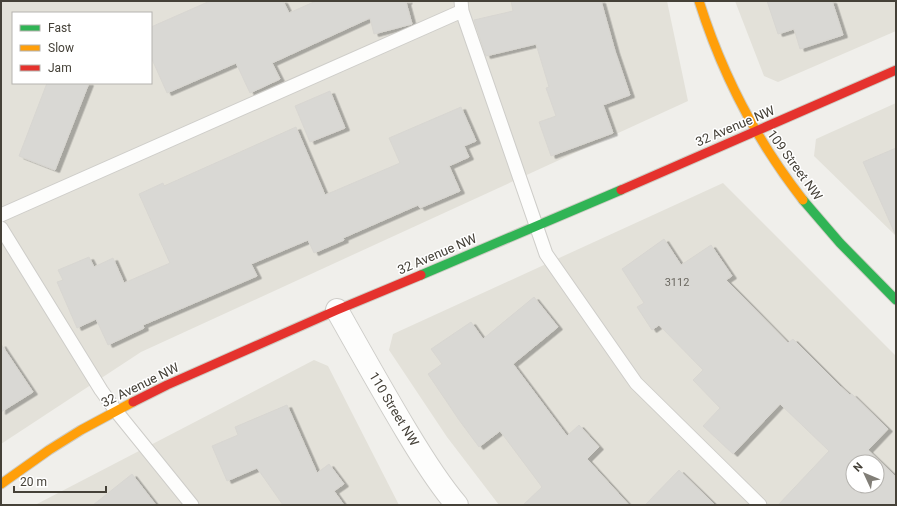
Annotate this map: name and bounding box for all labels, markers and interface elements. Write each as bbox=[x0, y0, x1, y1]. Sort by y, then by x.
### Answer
legend bbox=[12, 12, 152, 84]
text: Fast bbox=[48, 21, 71, 35]
text: Slow bbox=[48, 41, 74, 55]
text: Jam bbox=[48, 61, 72, 75]
street label: 32 Avenue NW bbox=[693, 102, 777, 149]
street label: 109 Street NW bbox=[764, 127, 826, 204]
street label: 32 Avenue NW bbox=[395, 230, 479, 277]
house number: 3112 bbox=[665, 276, 689, 289]
street label: 32 Avenue NW bbox=[99, 360, 182, 410]
street label: 110 Street NW bbox=[366, 369, 422, 449]
north arrow bbox=[845, 454, 885, 494]
text: N bbox=[851, 460, 866, 475]
scale bar bbox=[14, 468, 106, 494]
text: 20 m bbox=[20, 475, 47, 489]

